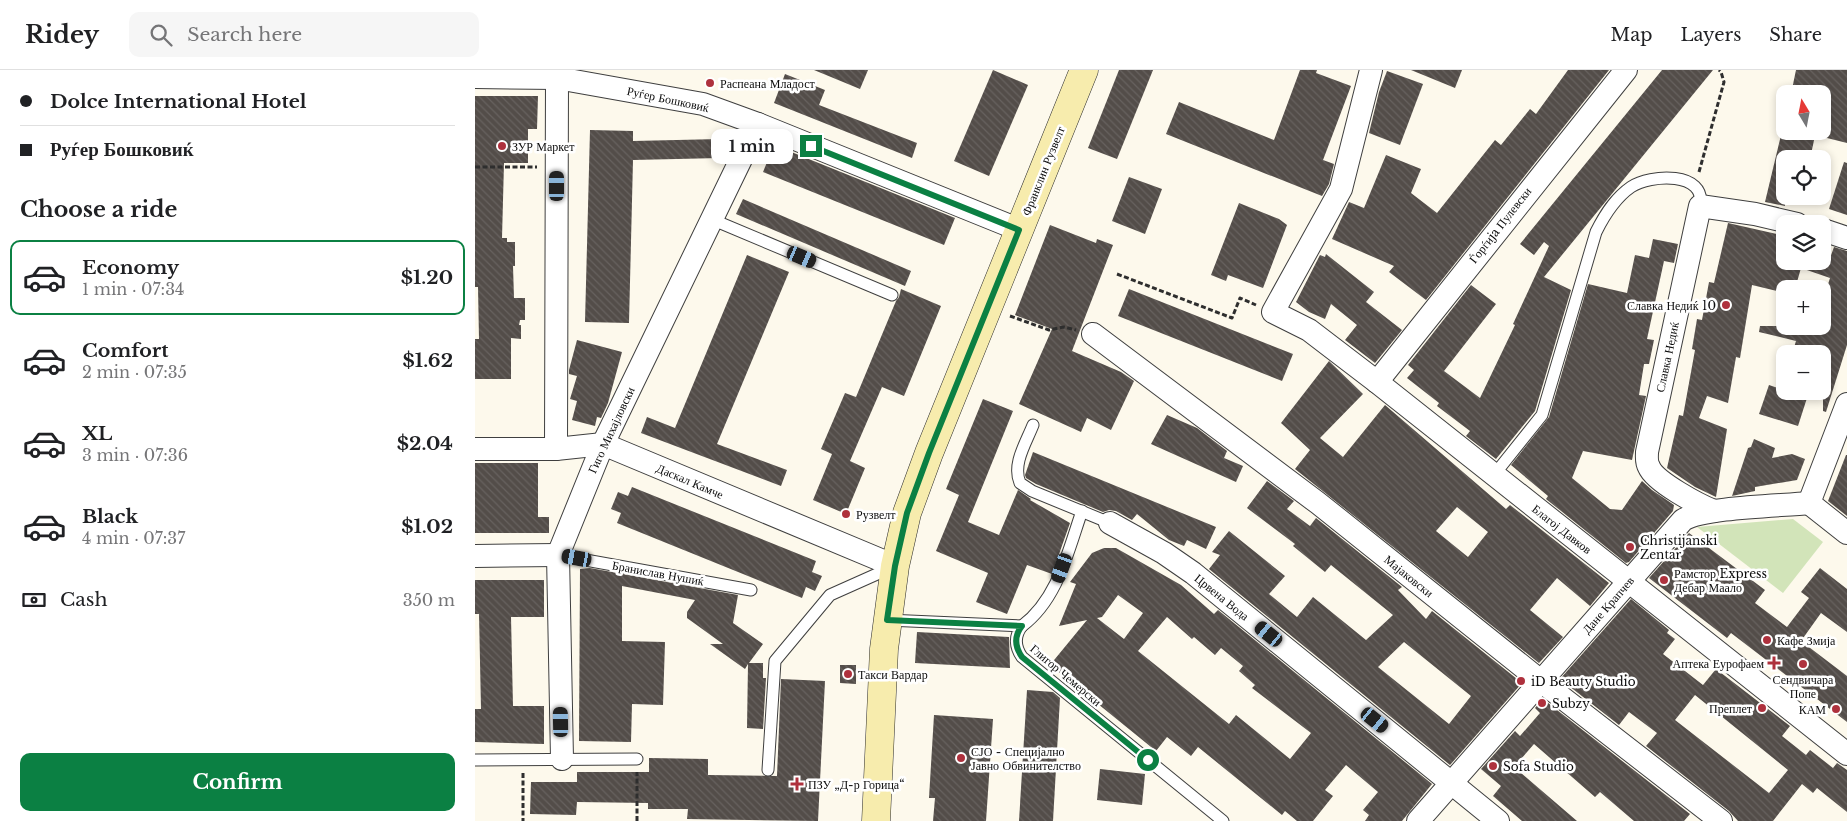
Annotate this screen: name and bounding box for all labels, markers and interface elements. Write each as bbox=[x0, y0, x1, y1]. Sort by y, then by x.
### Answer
search box bbox=[129, 12, 479, 57]
text: Ridey bbox=[25, 20, 99, 49]
icon: search bbox=[147, 21, 175, 49]
text: Search here bbox=[187, 23, 302, 46]
text: Map bbox=[1611, 24, 1652, 46]
text: Layers bbox=[1680, 24, 1741, 46]
text: Share bbox=[1769, 24, 1822, 46]
place label: Распеана Младост bbox=[720, 76, 815, 91]
marker: Распеана Младост bbox=[704, 77, 716, 89]
street label: Руѓер Бошковиќ bbox=[626, 83, 711, 115]
north arrow bbox=[1776, 85, 1831, 140]
map controls bbox=[1776, 85, 1831, 400]
text: Dolce International Hotel bbox=[50, 90, 307, 113]
street label: Франклин Рузвелт bbox=[1018, 123, 1068, 218]
callout: 1 min bbox=[711, 128, 793, 164]
route end bbox=[800, 135, 822, 157]
text: 1 min bbox=[729, 136, 775, 156]
text: Руѓер Бошковиќ bbox=[50, 138, 194, 161]
place label: ЗУР Маркет bbox=[512, 139, 575, 154]
marker: ЗУР Маркет bbox=[496, 140, 508, 152]
button: locate bbox=[1776, 150, 1831, 205]
car bbox=[549, 171, 564, 201]
street label: Ѓорѓиja Пулевски bbox=[1466, 183, 1535, 266]
text: Choose a ride bbox=[20, 196, 177, 223]
button: layers bbox=[1776, 215, 1831, 270]
car bbox=[785, 244, 818, 270]
icon: car bbox=[22, 255, 67, 300]
text: Economy bbox=[82, 256, 179, 279]
text: $1.20 bbox=[401, 266, 453, 289]
text: 1 min · 07:34 bbox=[82, 279, 184, 299]
button: + bbox=[1776, 280, 1831, 335]
place label: Славка Недиќ 10 bbox=[1627, 298, 1716, 313]
marker: Славка Недиќ 10 bbox=[1720, 299, 1732, 311]
street label: Славка Недиќ bbox=[1652, 320, 1682, 394]
icon: car bbox=[22, 338, 67, 383]
text: Comfort bbox=[82, 339, 169, 362]
button: − bbox=[1776, 345, 1831, 400]
text: $1.62 bbox=[403, 349, 453, 372]
text: 2 min · 07:35 bbox=[82, 362, 187, 382]
street label: Гиго Михајловски bbox=[584, 384, 638, 476]
icon: car bbox=[22, 421, 67, 466]
text: XL bbox=[82, 422, 112, 445]
text: $2.04 bbox=[397, 432, 453, 455]
text: 3 min · 07:36 bbox=[82, 445, 188, 465]
street label: Даскал Камче bbox=[654, 460, 726, 502]
street label: Благој Давков bbox=[1529, 501, 1595, 557]
icon: car bbox=[22, 504, 67, 549]
text: Black bbox=[82, 505, 138, 528]
place label: Рузвелт bbox=[856, 507, 896, 522]
marker: Рузвелт bbox=[840, 508, 852, 520]
text: $1.02 bbox=[401, 515, 453, 538]
text: 4 min · 07:37 bbox=[82, 528, 185, 548]
place label: Christijanski Zentar bbox=[1640, 533, 1717, 562]
marker: Christijanski Zentar bbox=[1624, 541, 1636, 553]
car bbox=[560, 548, 593, 568]
car bbox=[1049, 551, 1074, 585]
street label: Мајаковски bbox=[1381, 552, 1437, 601]
street label: Бранислав Нушиќ bbox=[611, 558, 705, 588]
place label: Рамстор Express Дебар Маало bbox=[1674, 566, 1767, 595]
street label: Црвена Вода bbox=[1192, 570, 1253, 624]
street label: Дане Крапчев bbox=[1579, 573, 1637, 637]
marker: Рамстор Express Дебар Маало bbox=[1658, 574, 1670, 586]
icon: cash bbox=[20, 586, 48, 614]
text: Cash bbox=[60, 588, 107, 611]
text: 350 m bbox=[403, 590, 455, 610]
car bbox=[1252, 619, 1285, 649]
place label: Кафе Змија bbox=[1777, 633, 1836, 648]
marker: Кафе Змија bbox=[1761, 634, 1773, 646]
street label: Глигор Чемерски bbox=[1027, 641, 1105, 709]
place label: Аптека Еурофаем bbox=[1673, 656, 1764, 671]
marker: Аптека Еурофаем bbox=[1768, 657, 1780, 669]
marker: Сендвичара Попе bbox=[1797, 658, 1809, 670]
place label: Такси Вардар bbox=[858, 667, 928, 682]
marker: Такси Вардар bbox=[842, 668, 854, 680]
place label: Сендвичара Попе bbox=[1773, 672, 1834, 701]
place label: iD Beauty Studio bbox=[1531, 674, 1636, 689]
marker: iD Beauty Studio bbox=[1515, 675, 1527, 687]
place label: Subzy bbox=[1552, 696, 1590, 711]
marker: Subzy bbox=[1536, 697, 1548, 709]
place label: Преплет bbox=[1709, 701, 1753, 716]
marker: Преплет bbox=[1756, 702, 1768, 714]
place label: КАМ bbox=[1799, 702, 1826, 717]
marker: КАМ bbox=[1830, 703, 1842, 715]
car bbox=[1358, 705, 1391, 735]
car bbox=[553, 707, 568, 737]
place label: СЈО - Специјално Јавно Обвинителство bbox=[971, 744, 1081, 773]
route start bbox=[1137, 749, 1159, 771]
marker: СЈО - Специјално Јавно Обвинителство bbox=[955, 752, 967, 764]
button: Confirm bbox=[20, 753, 455, 811]
place label: Sofa Studio bbox=[1503, 759, 1574, 774]
marker: Sofa Studio bbox=[1487, 760, 1499, 772]
marker: ПЗУ „Д-р Горица“ bbox=[790, 777, 804, 791]
place label: ПЗУ „Д-р Горица“ bbox=[808, 777, 905, 792]

